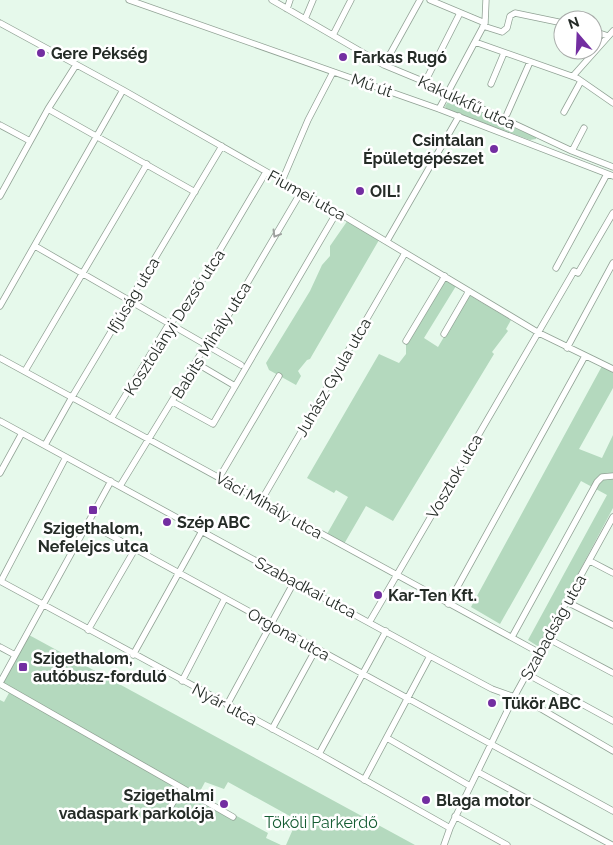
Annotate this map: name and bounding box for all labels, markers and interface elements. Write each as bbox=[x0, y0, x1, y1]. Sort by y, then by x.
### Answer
north arrow bbox=[553, 10, 603, 60]
text: N bbox=[566, 13, 581, 32]
place label: Gere Pékség bbox=[51, 44, 148, 63]
marker: Gere Pékség bbox=[35, 47, 47, 59]
place label: Farkas Rugó bbox=[353, 48, 447, 67]
marker: Farkas Rugó bbox=[337, 51, 349, 63]
street label: Mű út bbox=[349, 70, 396, 102]
street label: Kakukkfű utca bbox=[415, 72, 518, 133]
place label: Csintalan Épületgépészet bbox=[363, 131, 484, 168]
marker: Csintalan Épületgépészet bbox=[488, 143, 500, 155]
street label: Fiumei utca bbox=[264, 166, 349, 225]
place label: OIL! bbox=[370, 182, 401, 201]
marker: OIL! bbox=[354, 185, 366, 197]
one-way arrow bbox=[272, 228, 282, 237]
street label: Kosztolányi Dezső utca bbox=[120, 246, 229, 399]
street label: Ifjúság utca bbox=[103, 254, 163, 337]
street label: Babits Mihály utca bbox=[168, 278, 255, 402]
street label: Juhász Gyula utca bbox=[292, 315, 375, 440]
street label: Vosztok utca bbox=[423, 431, 486, 522]
street label: Váci Mihály utca bbox=[212, 468, 326, 543]
marker: Szigethalom, Nefelejcs utca bbox=[87, 504, 99, 516]
place label: Szép ABC bbox=[177, 513, 250, 532]
marker: Szép ABC bbox=[161, 516, 173, 528]
place label: Szigethalom, Nefelejcs utca bbox=[38, 519, 148, 556]
street label: Szabadkai utca bbox=[252, 553, 360, 622]
street label: Szabadság utca bbox=[517, 571, 590, 683]
place label: Kar-Ten Kft. bbox=[388, 586, 477, 605]
marker: Kar-Ten Kft. bbox=[372, 589, 384, 601]
street label: Orgona utca bbox=[244, 604, 333, 665]
place label: Szigethalom, autóbusz-forduló bbox=[33, 649, 167, 686]
marker: Szigethalom, autóbusz-forduló bbox=[17, 661, 29, 673]
street label: Nyár utca bbox=[189, 679, 261, 730]
place label: Tükör ABC bbox=[502, 694, 581, 713]
marker: Tükör ABC bbox=[486, 697, 498, 709]
place label: Szigethalmi vadaspark parkolója bbox=[59, 786, 214, 823]
place label: Blaga motor bbox=[436, 791, 531, 810]
marker: Blaga motor bbox=[420, 794, 432, 806]
marker: Szigethalmi vadaspark parkolója bbox=[218, 798, 230, 810]
park label: Tököli Parkerdő bbox=[264, 813, 378, 832]

